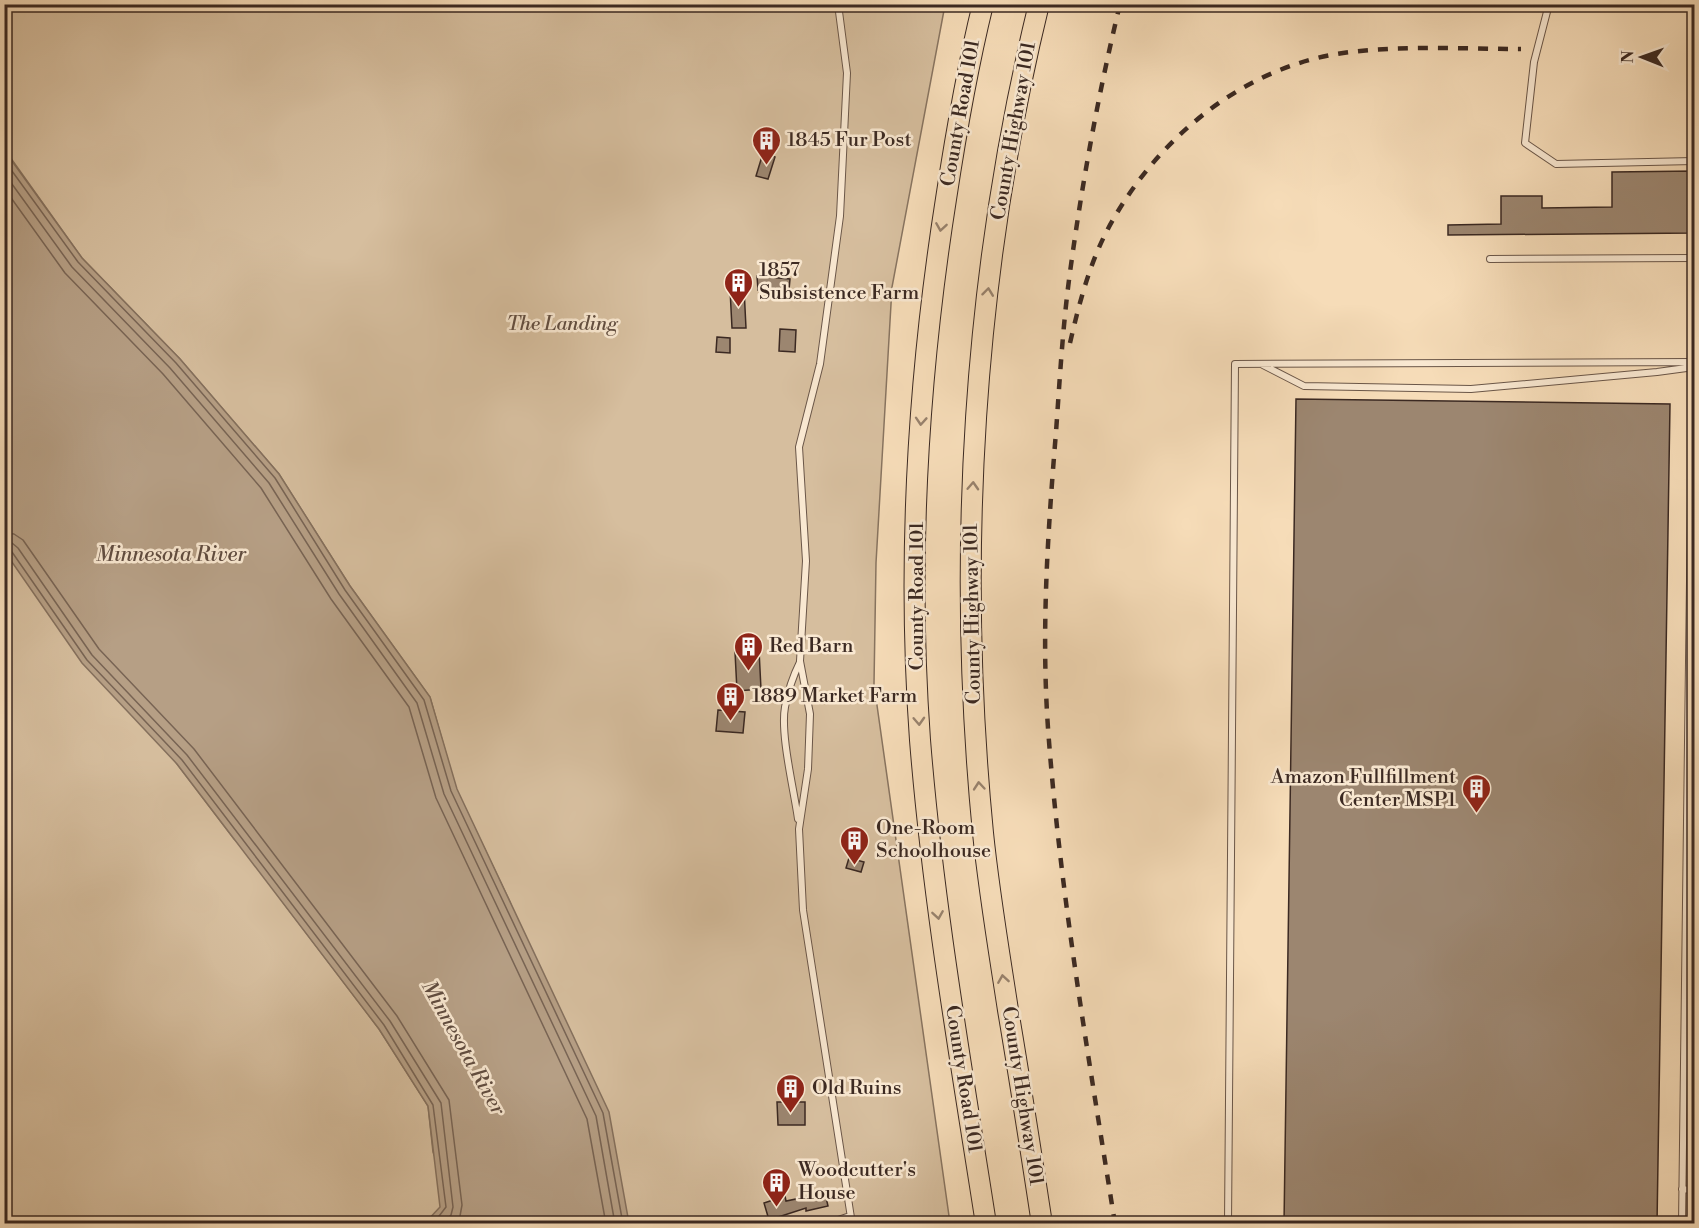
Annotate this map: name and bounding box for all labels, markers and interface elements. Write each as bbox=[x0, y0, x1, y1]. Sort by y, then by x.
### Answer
north arrow bbox=[1612, 27, 1672, 87]
street label: County Road 101 bbox=[936, 37, 986, 189]
street label: County Highway 101 bbox=[986, 39, 1042, 222]
text: N bbox=[1618, 50, 1638, 63]
building icon: 1845 Fur Post bbox=[750, 124, 782, 166]
place label: 1845 Fur Post bbox=[787, 128, 912, 153]
one-way arrow bbox=[936, 222, 948, 232]
place label: 1857 Subsistence Farm bbox=[759, 258, 920, 306]
building icon: 1857 Subsistence Farm bbox=[722, 266, 754, 308]
one-way arrow bbox=[982, 287, 994, 296]
park label: The Landing bbox=[506, 312, 619, 337]
one-way arrow bbox=[915, 416, 928, 425]
one-way arrow bbox=[967, 481, 980, 490]
street label: County Road 101 bbox=[905, 521, 930, 670]
street label: County Highway 101 bbox=[959, 523, 987, 705]
water label: Minnesota River bbox=[96, 542, 247, 568]
building icon: Red Barn bbox=[732, 630, 764, 672]
place label: Red Barn bbox=[769, 634, 853, 659]
building icon: 1889 Market Farm bbox=[715, 680, 747, 722]
place label: 1889 Market Farm bbox=[752, 684, 918, 709]
one-way arrow bbox=[913, 716, 926, 725]
place label: Amazon Fullfillment Center MSP1 bbox=[1270, 765, 1456, 813]
building icon: Amazon Fullfillment Center MSP1 bbox=[1461, 772, 1493, 814]
one-way arrow bbox=[973, 781, 986, 790]
place label: One-Room Schoolhouse bbox=[876, 816, 991, 864]
building icon: One-Room Schoolhouse bbox=[839, 824, 871, 866]
one-way arrow bbox=[931, 910, 943, 919]
one-way arrow bbox=[998, 974, 1010, 984]
water label: Minnesota River bbox=[415, 976, 511, 1121]
street label: County Road 101 bbox=[939, 1003, 987, 1155]
street label: County Highway 101 bbox=[996, 1005, 1049, 1188]
building icon: Old Ruins bbox=[775, 1072, 807, 1114]
place label: Old Ruins bbox=[812, 1076, 902, 1101]
place label: Woodcutter's House bbox=[797, 1158, 916, 1206]
building icon: Woodcutter's House bbox=[761, 1166, 793, 1208]

